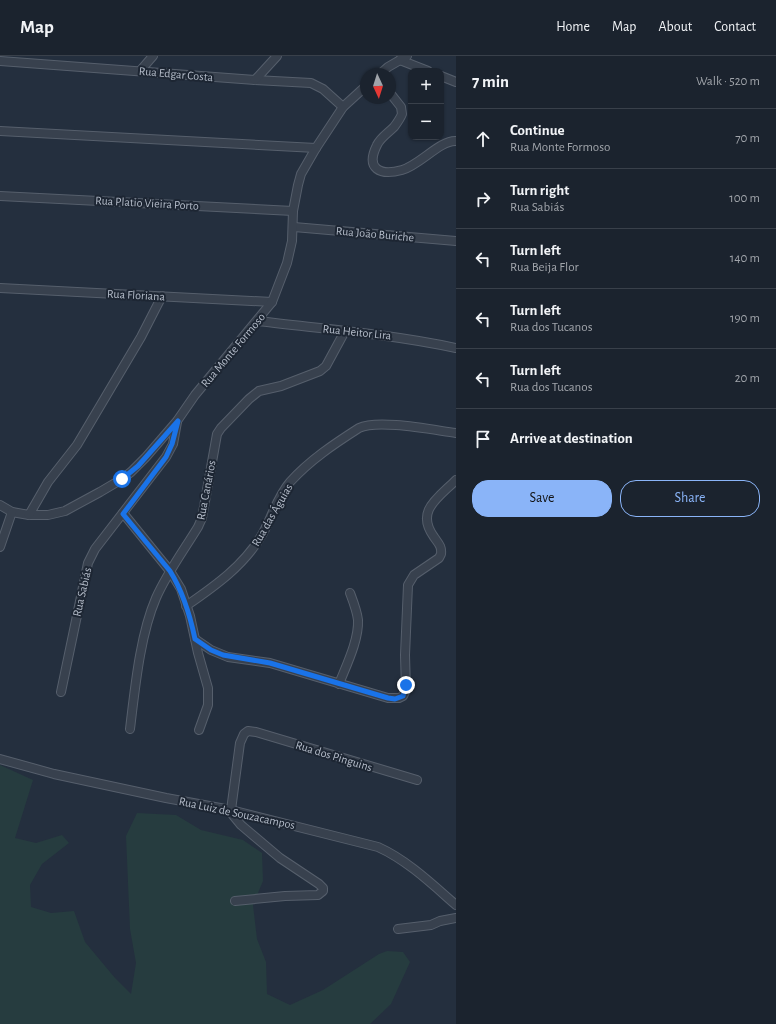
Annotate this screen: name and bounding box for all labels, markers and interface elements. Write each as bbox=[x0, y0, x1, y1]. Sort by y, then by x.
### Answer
text: Map bbox=[20, 18, 54, 37]
text: Home bbox=[556, 20, 590, 34]
text: Map bbox=[612, 20, 636, 34]
text: About bbox=[658, 20, 692, 34]
text: Contact bbox=[714, 20, 756, 34]
street label: Rua Edgar Costa bbox=[138, 65, 214, 83]
north arrow bbox=[360, 68, 396, 104]
map controls bbox=[408, 68, 444, 140]
button: + bbox=[408, 68, 444, 104]
text: 7 min bbox=[472, 73, 509, 90]
text: Walk · 520 m bbox=[696, 75, 760, 88]
button: − bbox=[408, 104, 444, 140]
text: Continue bbox=[510, 123, 565, 138]
icon: ahead bbox=[472, 128, 494, 150]
text: 70 m bbox=[735, 132, 760, 145]
text: Rua Monte Formoso bbox=[510, 141, 610, 154]
text: Turn right bbox=[510, 183, 569, 198]
icon: right bbox=[472, 188, 494, 210]
text: 100 m bbox=[729, 192, 760, 205]
street label: Rua Platio Vieira Porto bbox=[95, 194, 199, 212]
text: Rua Sabiás bbox=[510, 201, 564, 214]
street label: Rua João Buriche bbox=[335, 225, 415, 243]
text: Turn left bbox=[510, 243, 561, 258]
icon: left bbox=[472, 248, 494, 270]
text: 140 m bbox=[730, 252, 760, 265]
text: Rua Beija Flor bbox=[510, 261, 579, 274]
street label: Rua Floriana bbox=[107, 287, 166, 303]
text: Turn left bbox=[510, 303, 561, 318]
icon: left bbox=[472, 308, 494, 330]
street label: Rua Monte Formoso bbox=[199, 311, 267, 389]
text: 190 m bbox=[730, 312, 760, 325]
text: Rua dos Tucanos bbox=[510, 321, 593, 334]
street label: Rua Heitor Lira bbox=[322, 322, 392, 342]
text: Turn left bbox=[510, 363, 561, 378]
icon: left bbox=[472, 368, 494, 390]
text: 20 m bbox=[735, 372, 760, 385]
text: Rua dos Tucanos bbox=[510, 381, 593, 394]
icon: arrive bbox=[472, 428, 494, 450]
text: Arrive at destination bbox=[510, 431, 633, 446]
street label: Rua Canários bbox=[194, 459, 218, 521]
route start bbox=[113, 470, 131, 488]
button: Save bbox=[472, 480, 612, 517]
button: Share bbox=[620, 480, 760, 517]
street label: Rua das Águias bbox=[248, 481, 295, 548]
street label: Rua Sabiás bbox=[71, 566, 93, 618]
route end bbox=[397, 676, 415, 694]
street label: Rua dos Pinguins bbox=[294, 739, 374, 773]
street label: Rua Luiz de Souzacampos bbox=[178, 795, 296, 831]

